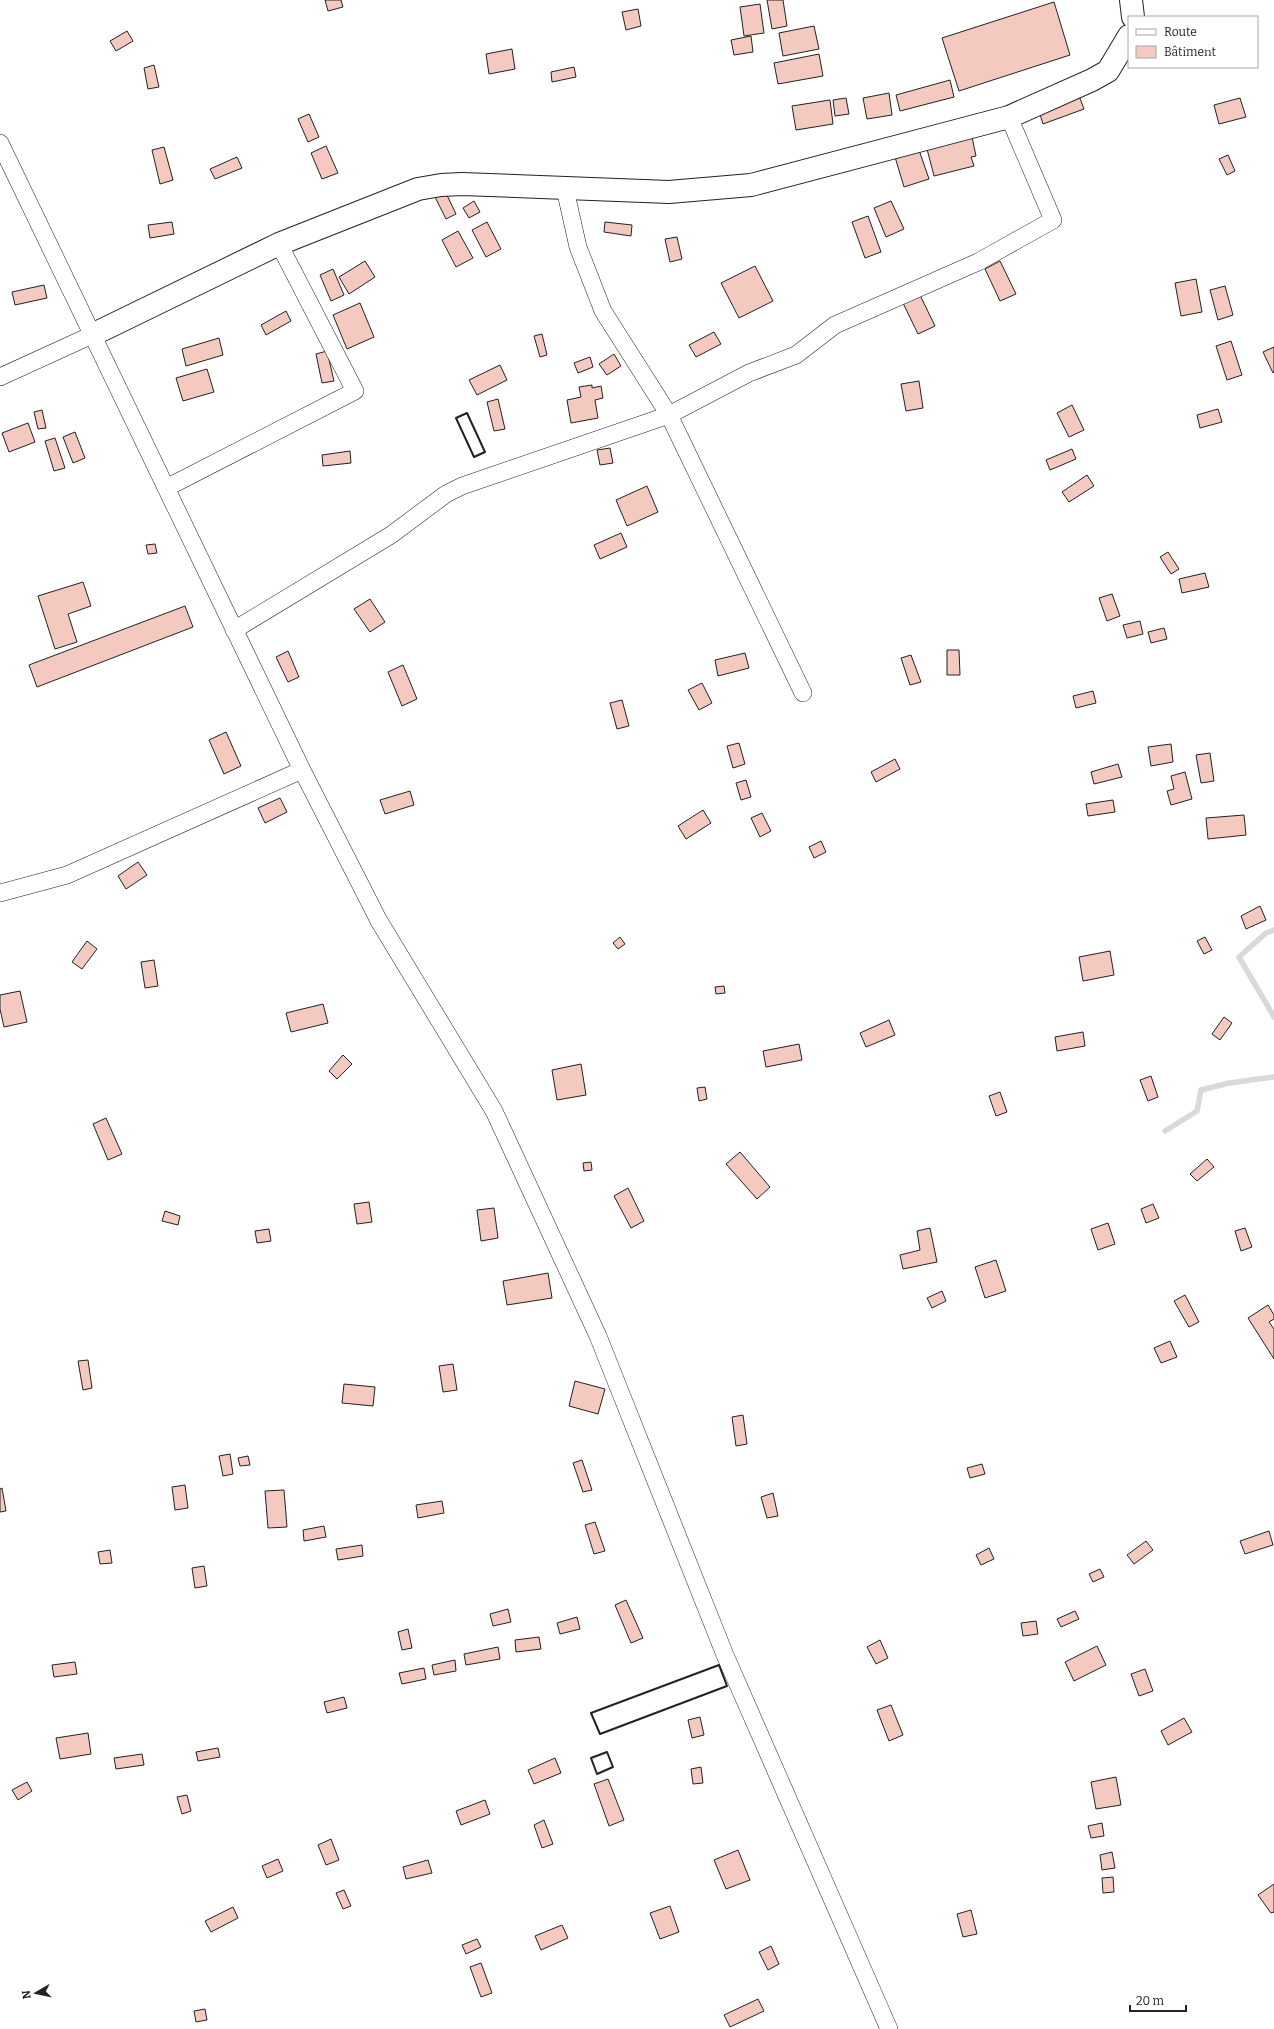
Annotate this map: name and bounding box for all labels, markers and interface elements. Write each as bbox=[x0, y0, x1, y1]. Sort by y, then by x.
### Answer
legend bbox=[1128, 16, 1258, 68]
text: Route bbox=[1164, 25, 1197, 39]
text: Bâtiment bbox=[1164, 45, 1217, 59]
north arrow bbox=[16, 1973, 56, 2013]
scale bar bbox=[1130, 1987, 1186, 2013]
text: N bbox=[19, 1989, 34, 2000]
text: 20 m bbox=[1136, 1994, 1165, 2008]

